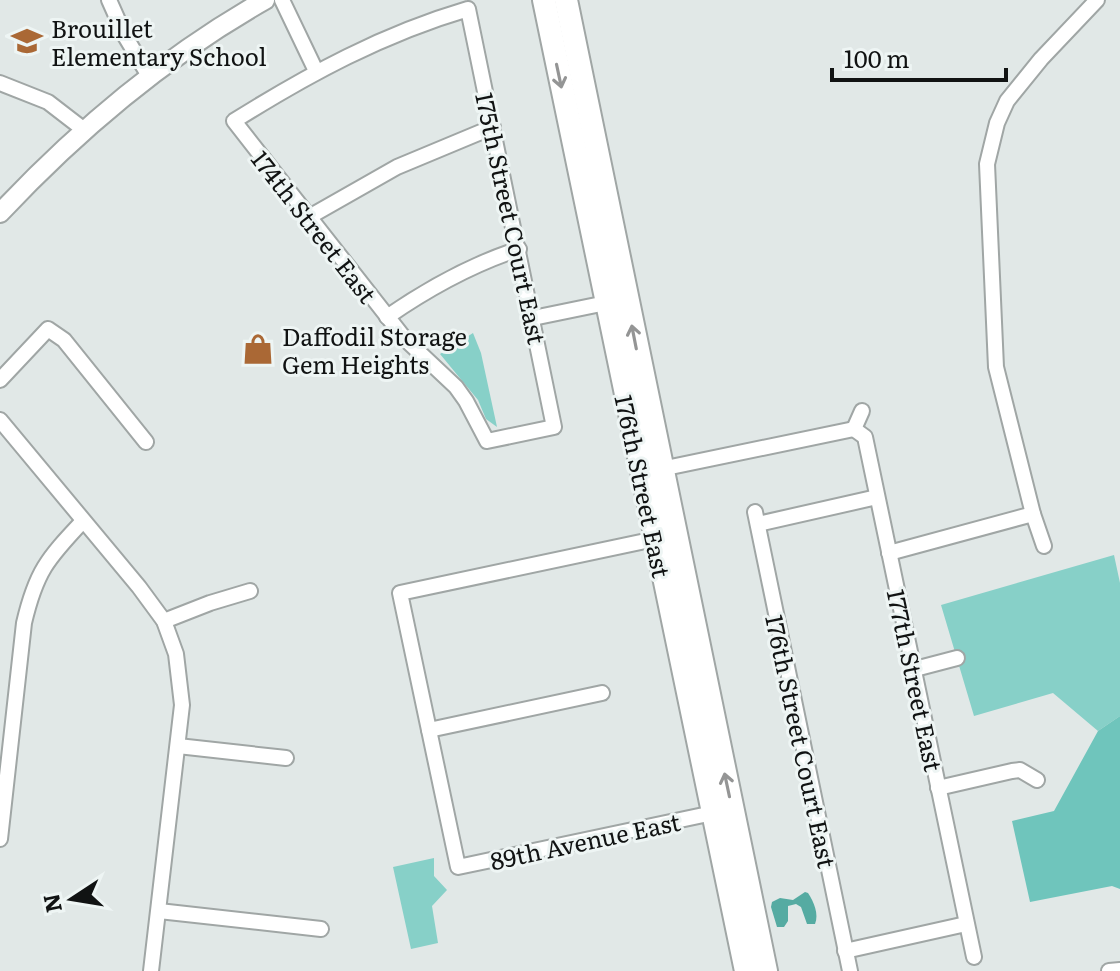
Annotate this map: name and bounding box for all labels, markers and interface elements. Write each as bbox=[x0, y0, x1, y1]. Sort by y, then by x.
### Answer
place label: Brouillet Elementary School bbox=[51, 10, 267, 73]
school or university icon: Brouillet Elementary School bbox=[10, 24, 44, 58]
scale bar bbox=[832, 32, 1006, 82]
text: 100 m bbox=[844, 40, 910, 75]
one-way arrow bbox=[552, 63, 567, 89]
street label: 175th Street Court East bbox=[468, 89, 556, 347]
street label: 174th Street East bbox=[244, 142, 386, 310]
place label: Daffodil Storage Gem Heights bbox=[282, 318, 467, 381]
one-way arrow bbox=[626, 325, 641, 350]
shop icon: Daffodil Storage Gem Heights bbox=[241, 332, 275, 366]
street label: 176th Street East bbox=[608, 391, 681, 581]
street label: 177th Street East bbox=[880, 586, 952, 775]
street label: 176th Street Court East bbox=[758, 611, 846, 871]
one-way arrow bbox=[719, 773, 734, 798]
street label: 89th Avenue East bbox=[487, 803, 684, 877]
north arrow bbox=[32, 859, 112, 939]
text: N bbox=[33, 891, 69, 916]

